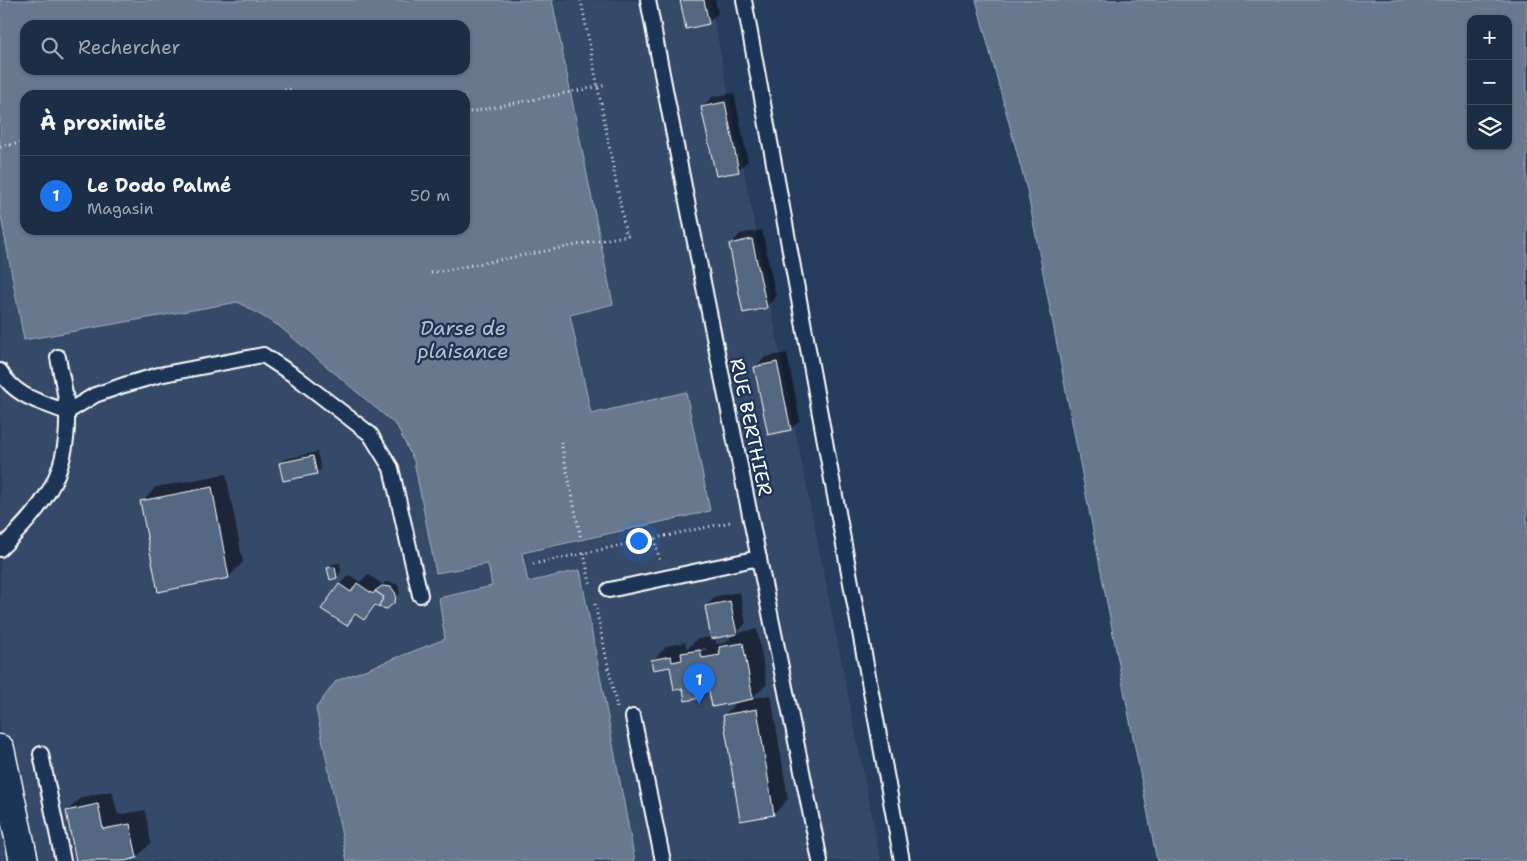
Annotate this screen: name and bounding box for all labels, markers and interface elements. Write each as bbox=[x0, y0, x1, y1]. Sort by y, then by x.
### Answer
map controls bbox=[1467, 15, 1512, 150]
button: + bbox=[1467, 15, 1512, 60]
search box bbox=[20, 20, 470, 75]
icon: search bbox=[38, 34, 66, 62]
text: Rechercher bbox=[78, 35, 181, 60]
button: − bbox=[1467, 60, 1512, 105]
button: layers bbox=[1467, 105, 1512, 150]
text: À proximité bbox=[40, 109, 166, 137]
text: Le Dodo Palmé bbox=[87, 173, 231, 198]
text: 1 bbox=[52, 185, 60, 206]
text: 50 m bbox=[410, 185, 450, 206]
text: Magasin bbox=[87, 198, 153, 219]
water label: Darse de plaisance bbox=[416, 315, 509, 364]
street label: RUE BERTHIER bbox=[724, 356, 778, 498]
your location bbox=[626, 528, 652, 554]
pin: 1 bbox=[683, 663, 715, 704]

